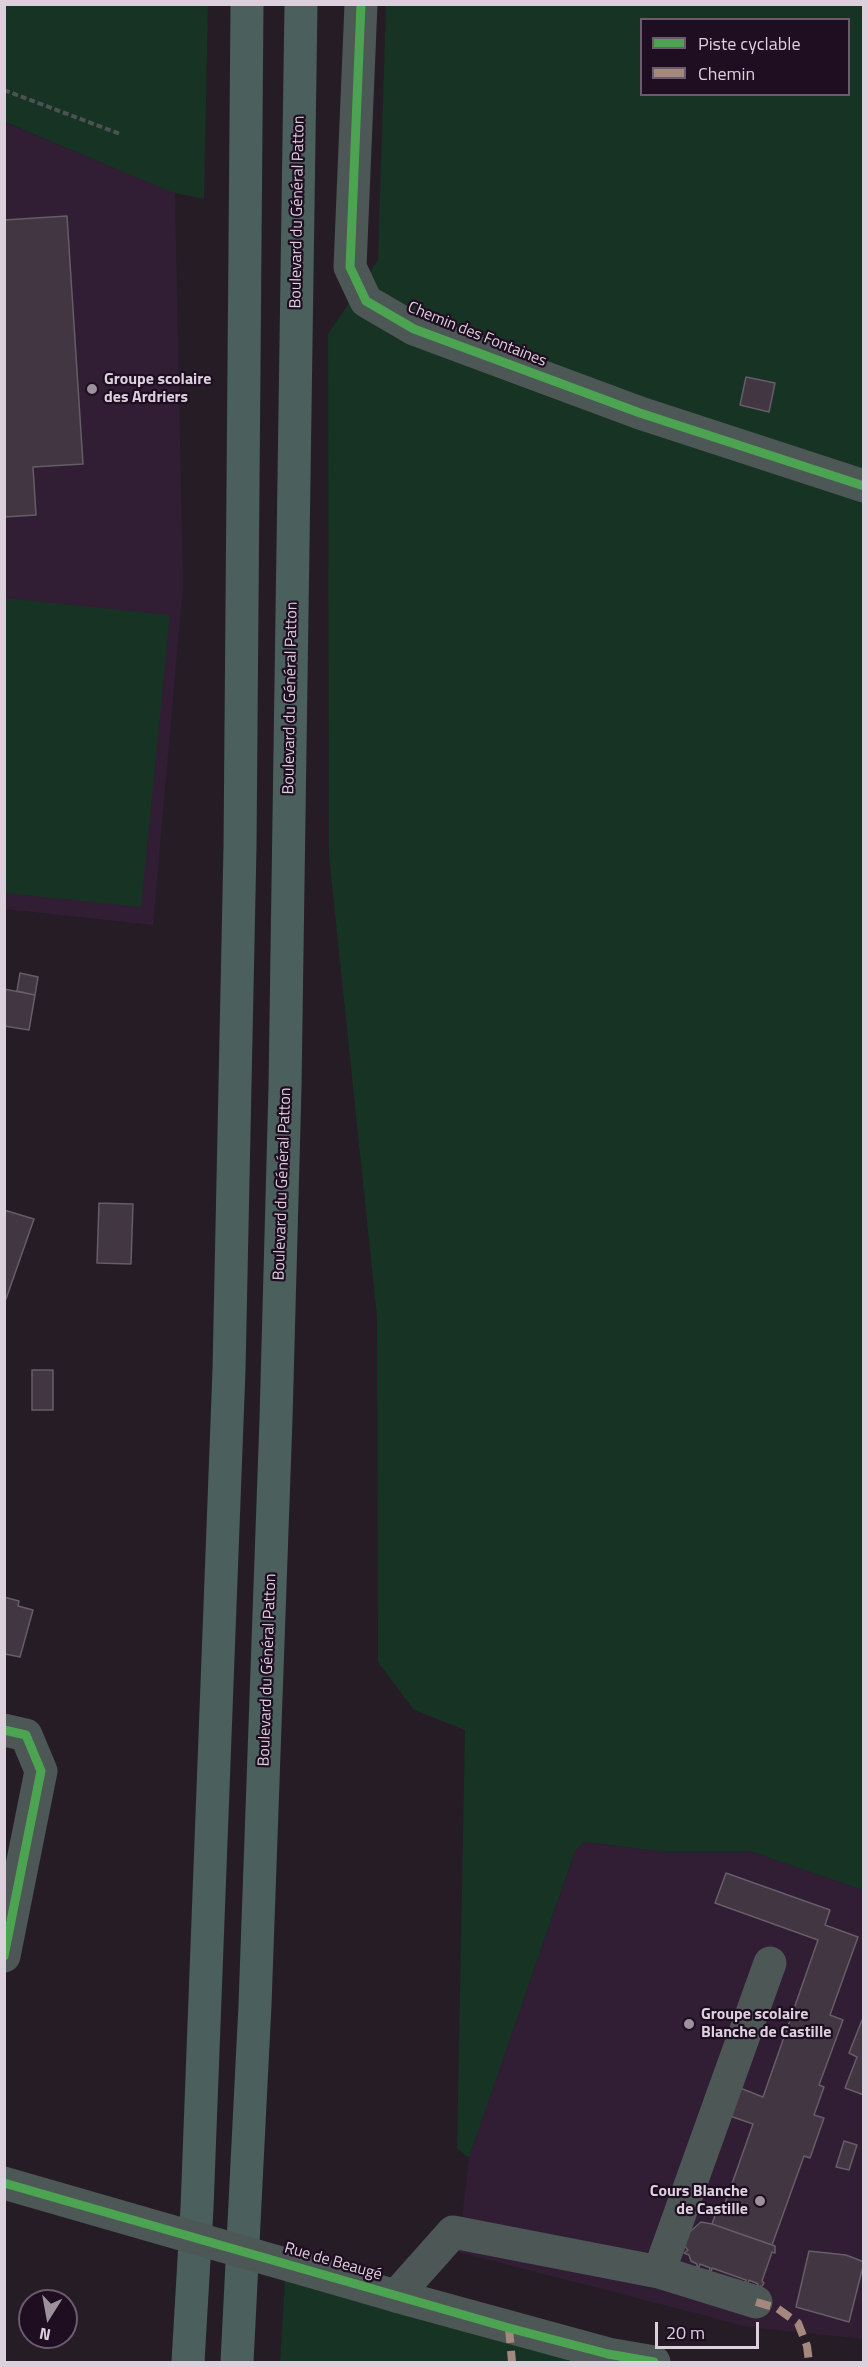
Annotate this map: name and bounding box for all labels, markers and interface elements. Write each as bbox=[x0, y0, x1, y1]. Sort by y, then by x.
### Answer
legend bbox=[640, 18, 850, 96]
text: Piste cyclable bbox=[698, 30, 800, 57]
text: Chemin bbox=[698, 60, 755, 87]
street label: Boulevard du Général Patton bbox=[287, 115, 309, 309]
street label: Chemin des Fontaines bbox=[405, 298, 549, 372]
place label: Groupe scolaire des Ardriers bbox=[104, 370, 211, 408]
marker: Groupe scolaire des Ardriers bbox=[85, 382, 99, 396]
street label: Boulevard du Général Patton bbox=[280, 601, 302, 795]
street label: Boulevard du Général Patton bbox=[270, 1087, 296, 1281]
street label: Boulevard du Général Patton bbox=[255, 1573, 281, 1767]
place label: Groupe scolaire Blanche de Castille bbox=[701, 2005, 831, 2043]
marker: Groupe scolaire Blanche de Castille bbox=[682, 2017, 696, 2031]
place label: Cours Blanche de Castille bbox=[650, 2182, 748, 2220]
marker: Cours Blanche de Castille bbox=[753, 2194, 767, 2208]
street label: Rue de Beaugé bbox=[282, 2239, 384, 2285]
north arrow bbox=[18, 2289, 78, 2349]
scale bar bbox=[658, 2310, 762, 2348]
text: 20 m bbox=[666, 2319, 705, 2346]
text: N bbox=[37, 2322, 53, 2348]

